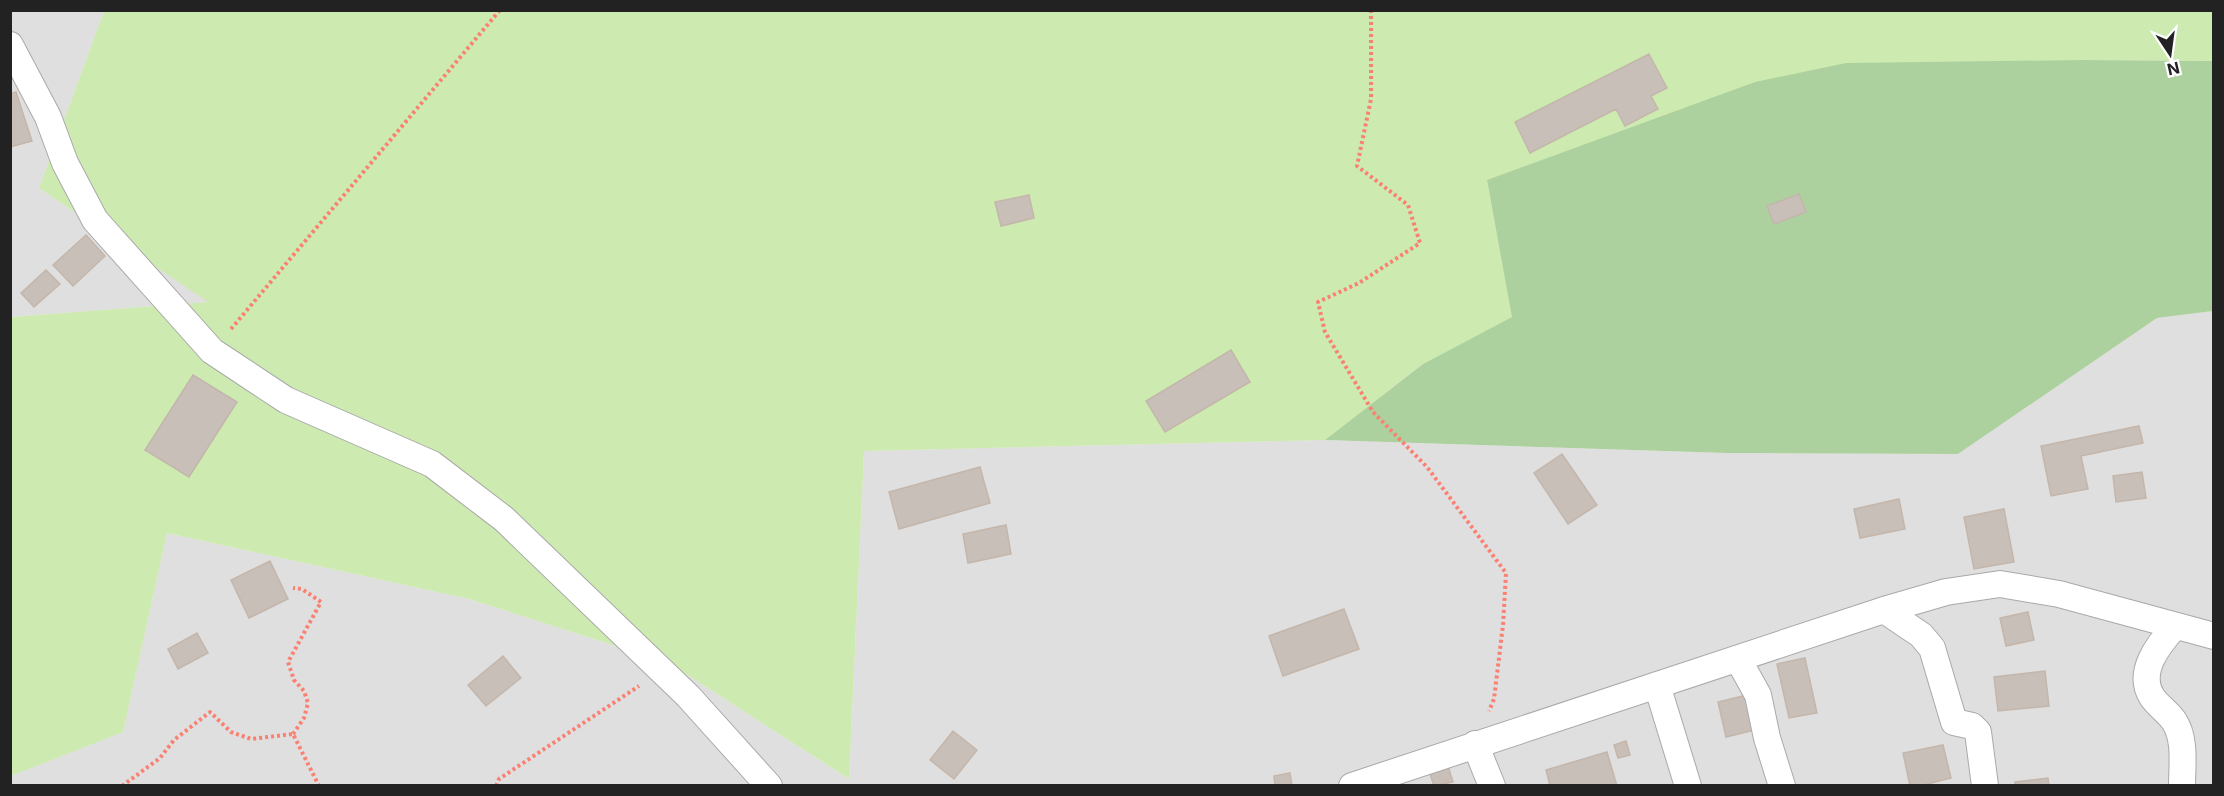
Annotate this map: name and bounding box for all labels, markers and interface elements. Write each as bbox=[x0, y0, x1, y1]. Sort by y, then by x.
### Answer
north arrow bbox=[2140, 24, 2200, 84]
text: N bbox=[2165, 57, 2182, 80]

